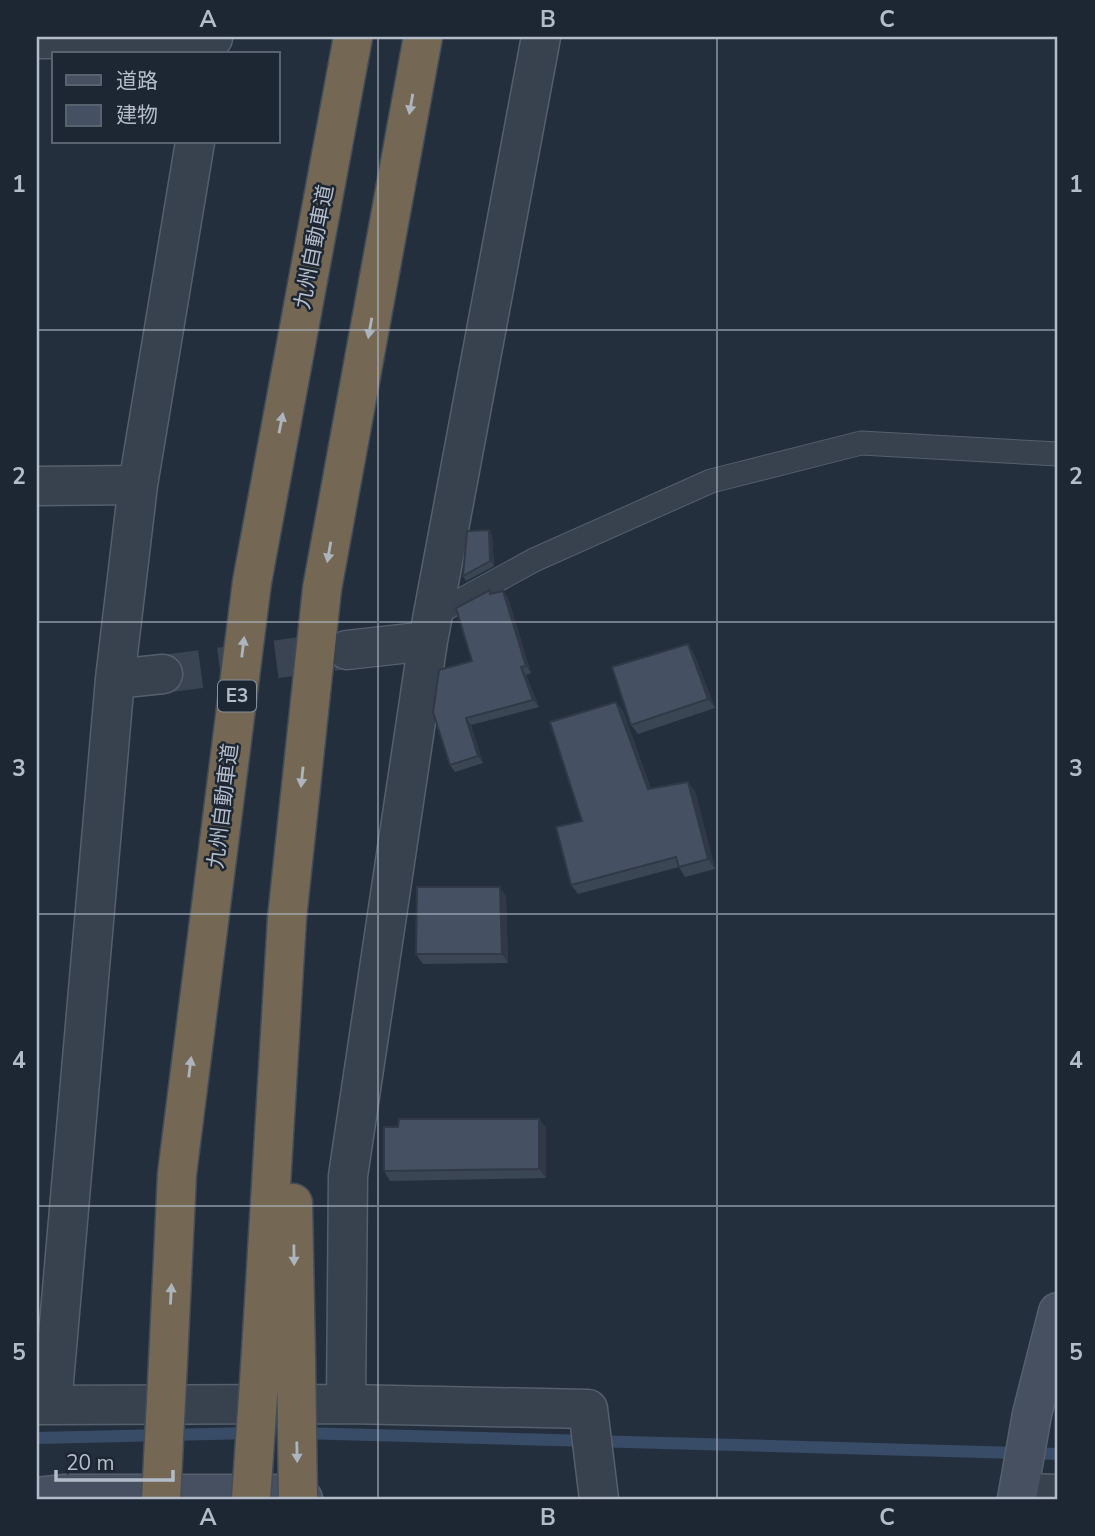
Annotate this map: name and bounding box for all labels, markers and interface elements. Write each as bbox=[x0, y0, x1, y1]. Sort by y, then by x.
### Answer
text: A bbox=[199, 4, 217, 35]
text: B bbox=[540, 4, 556, 35]
text: C bbox=[879, 4, 895, 35]
legend bbox=[52, 52, 280, 144]
text: 道路 bbox=[116, 67, 158, 95]
one-way arrow bbox=[405, 93, 416, 115]
text: 建物 bbox=[116, 101, 158, 129]
text: 1 bbox=[12, 169, 26, 200]
text: 1 bbox=[1069, 169, 1083, 200]
street label: 九州自動車道 bbox=[288, 182, 340, 312]
one-way arrow bbox=[364, 317, 375, 339]
one-way arrow bbox=[276, 412, 287, 434]
text: 2 bbox=[12, 461, 26, 492]
text: 2 bbox=[1069, 461, 1083, 492]
one-way arrow bbox=[324, 541, 335, 563]
one-way arrow bbox=[238, 636, 249, 658]
road number: E3 bbox=[218, 680, 256, 712]
street label: 九州自動車道 bbox=[201, 742, 245, 870]
text: 3 bbox=[12, 753, 26, 784]
text: 3 bbox=[1069, 753, 1083, 784]
one-way arrow bbox=[297, 767, 308, 789]
text: 4 bbox=[12, 1045, 26, 1076]
text: 4 bbox=[1069, 1045, 1083, 1076]
one-way arrow bbox=[185, 1056, 196, 1078]
one-way arrow bbox=[288, 1245, 299, 1267]
one-way arrow bbox=[166, 1283, 177, 1305]
text: 5 bbox=[12, 1337, 26, 1368]
text: 5 bbox=[1069, 1337, 1083, 1368]
scale bar bbox=[56, 1438, 173, 1482]
one-way arrow bbox=[292, 1441, 303, 1463]
text: 20 m bbox=[66, 1449, 115, 1477]
text: A bbox=[199, 1502, 217, 1533]
text: B bbox=[540, 1502, 556, 1533]
text: C bbox=[879, 1502, 895, 1533]

